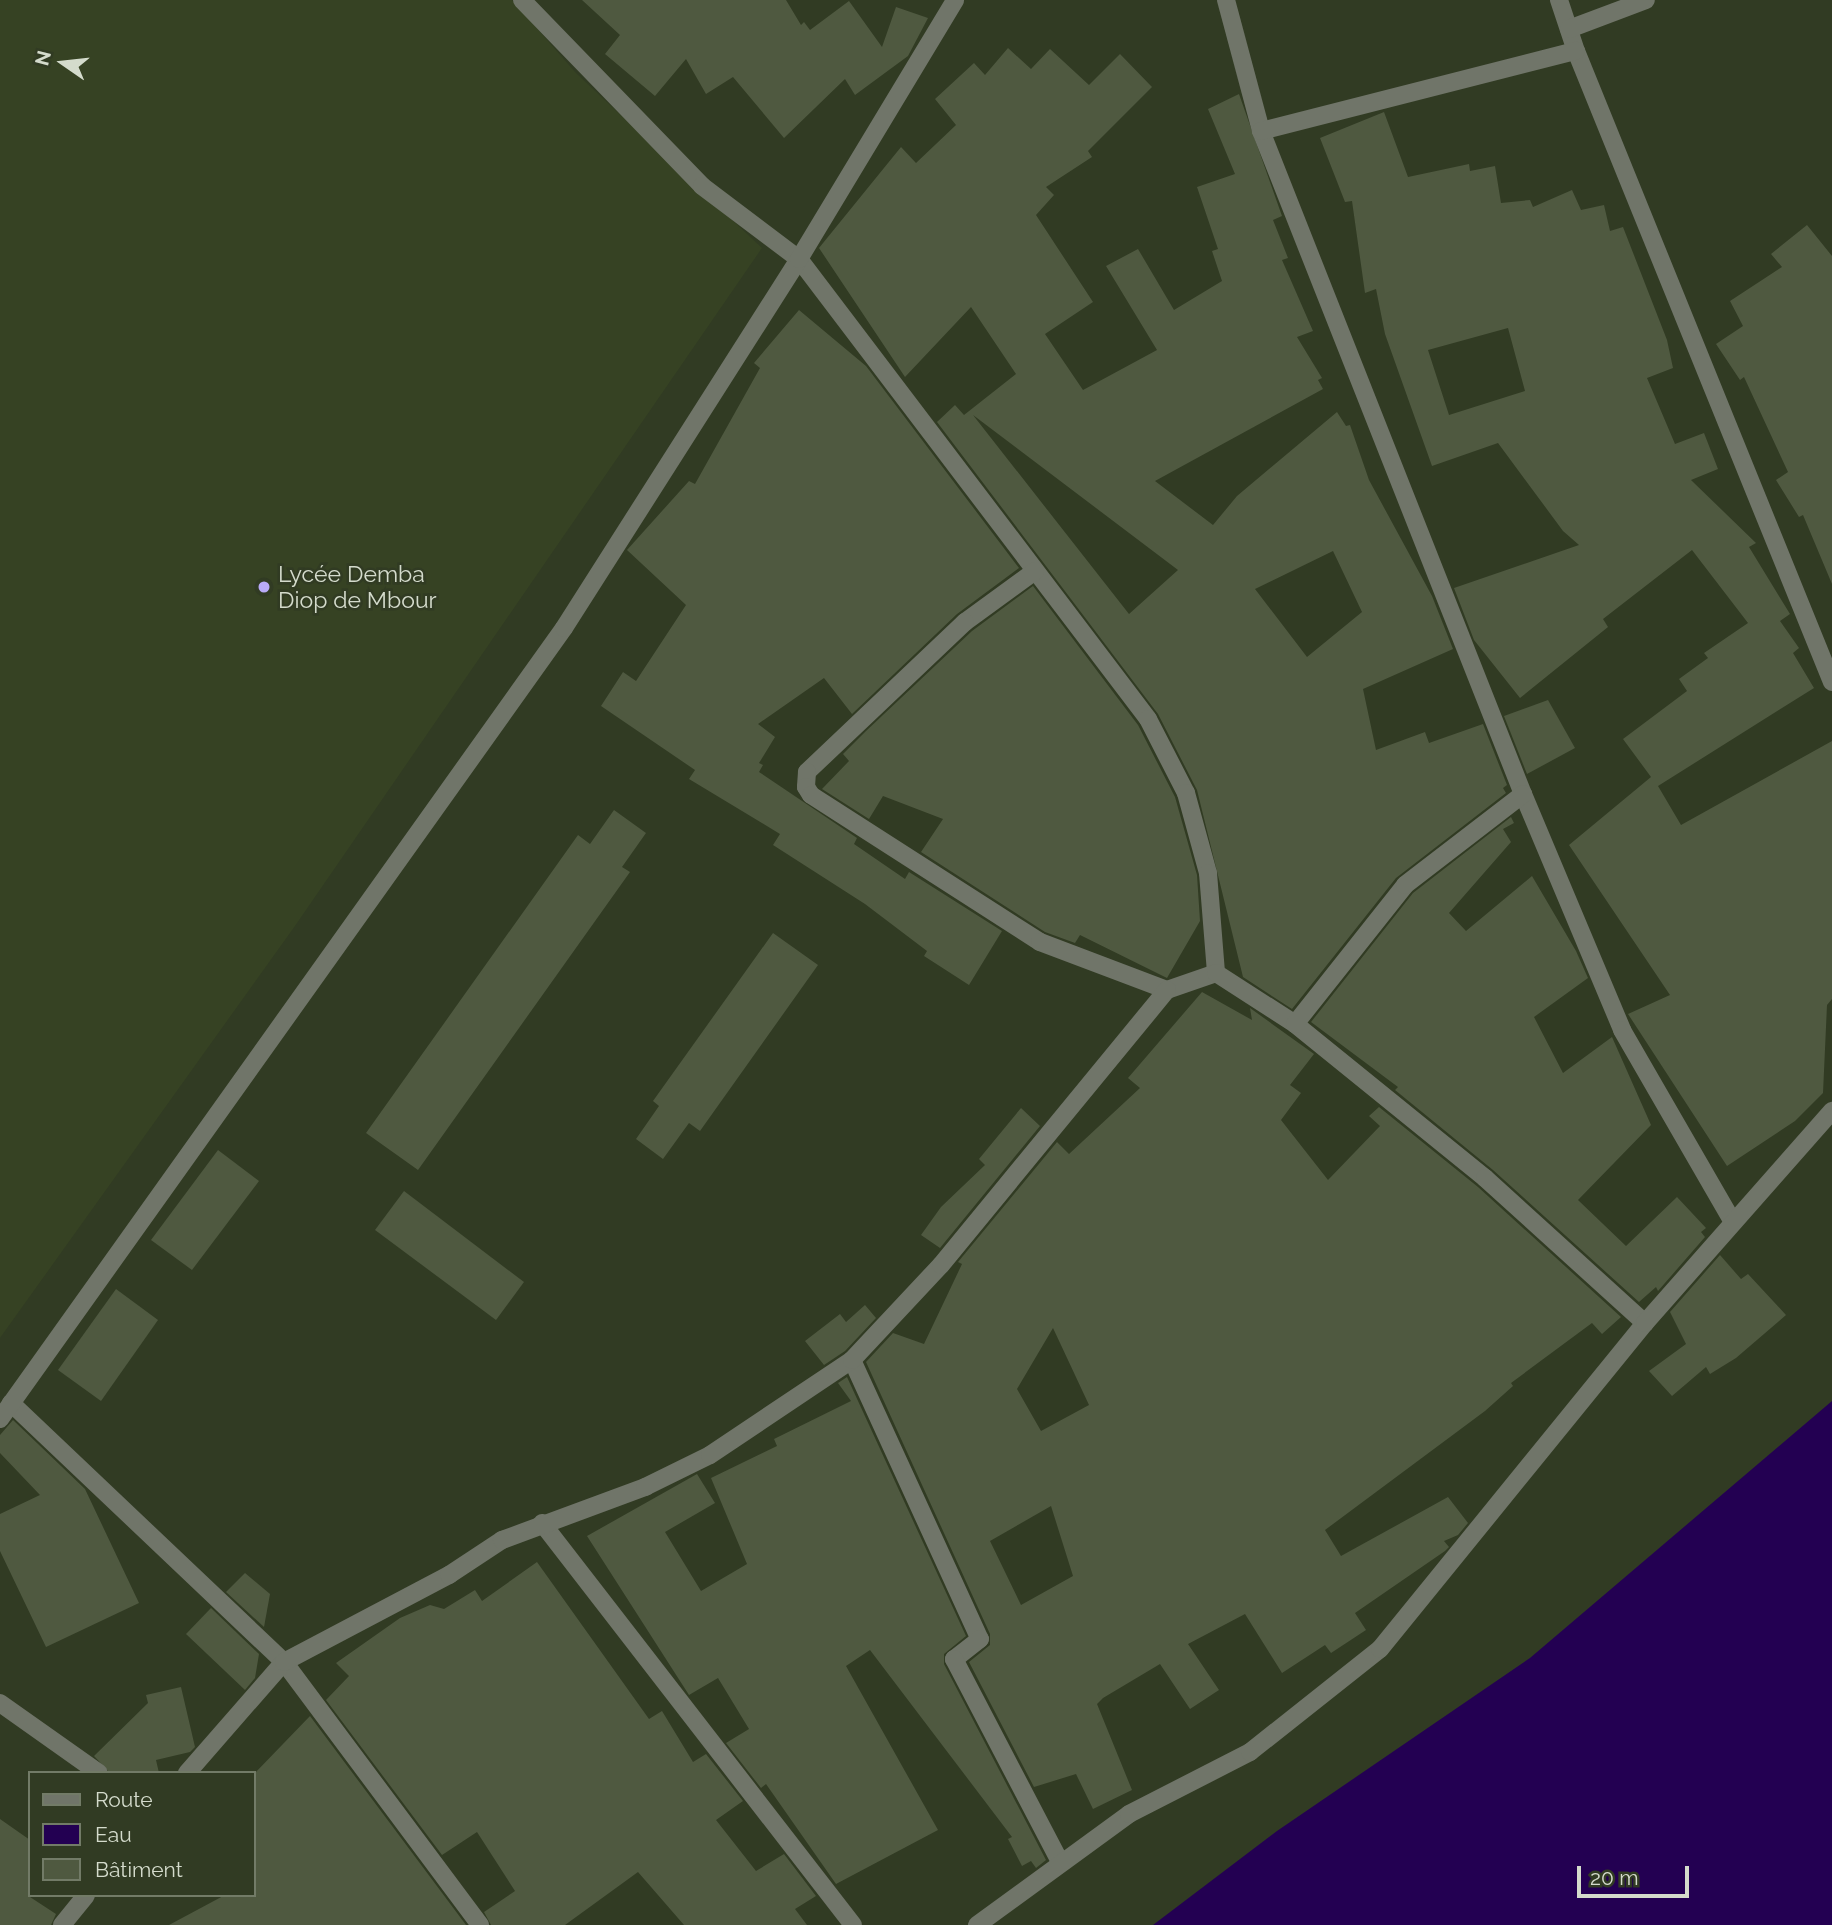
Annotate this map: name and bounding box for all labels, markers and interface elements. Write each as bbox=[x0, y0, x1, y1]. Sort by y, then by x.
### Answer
north arrow bbox=[28, 28, 98, 98]
text: N bbox=[30, 48, 55, 68]
place label: Lycée Demba Diop de Mbour bbox=[278, 560, 437, 614]
marker: Lycée Demba Diop de Mbour bbox=[256, 579, 272, 595]
legend bbox=[28, 1771, 256, 1897]
text: Route bbox=[95, 1787, 153, 1812]
text: Eau bbox=[95, 1822, 132, 1847]
scale bar bbox=[1580, 1852, 1692, 1896]
text: Bâtiment bbox=[95, 1857, 183, 1882]
text: 20 m bbox=[1590, 1865, 1638, 1890]

